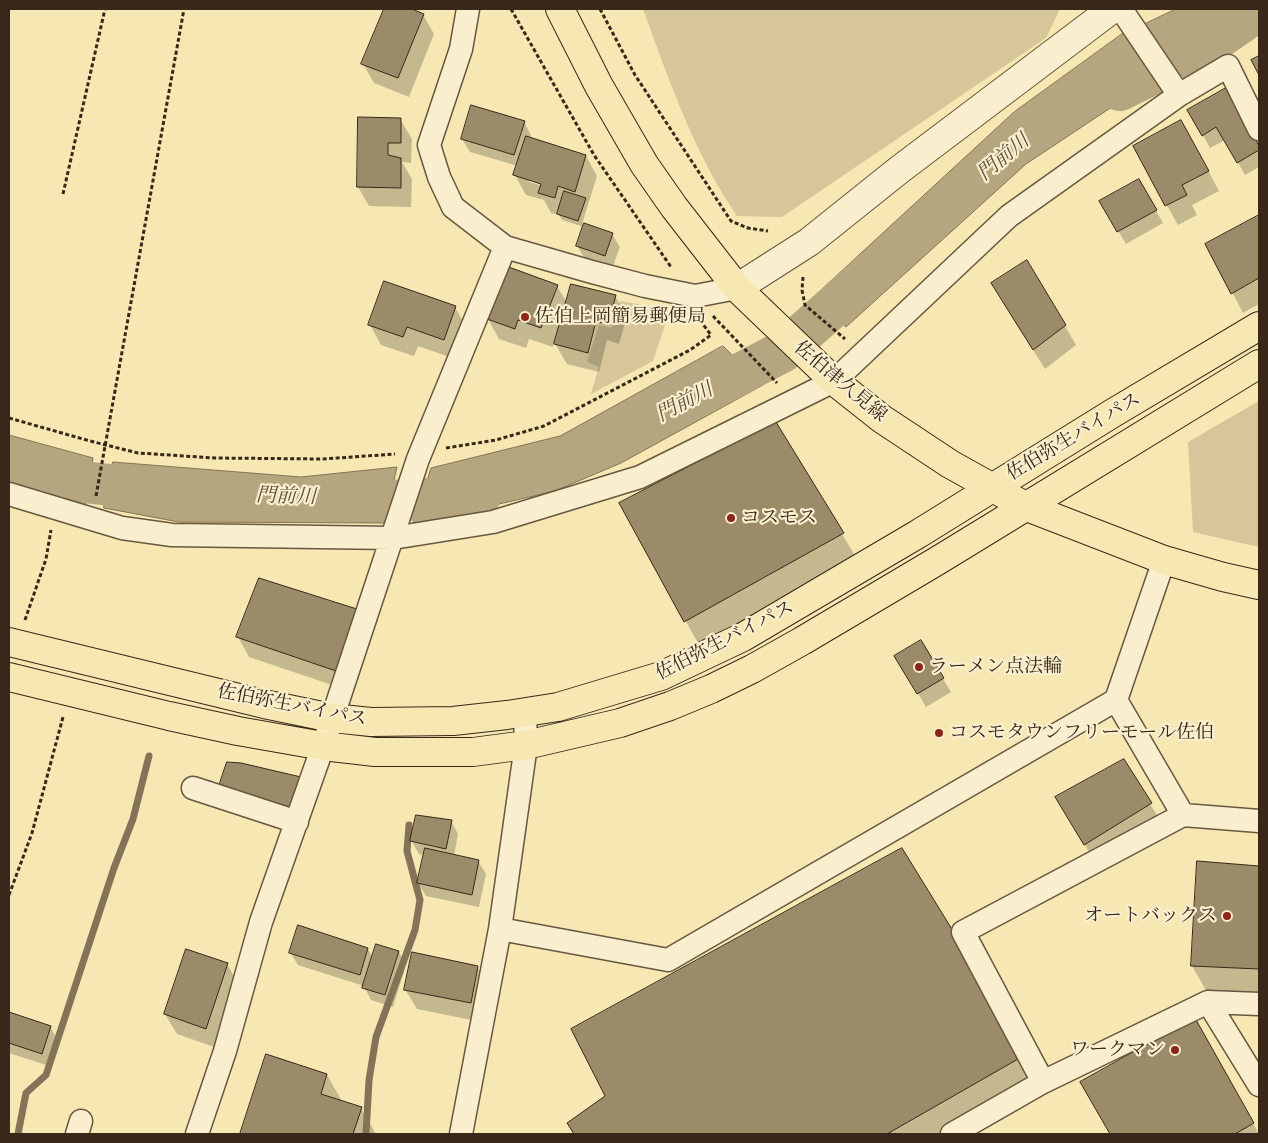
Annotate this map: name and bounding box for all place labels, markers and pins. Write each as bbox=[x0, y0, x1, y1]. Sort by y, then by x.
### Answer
place label: 佐伯上岡簡易郵便局 bbox=[535, 306, 706, 328]
marker: 佐伯上岡簡易郵便局 bbox=[519, 311, 531, 323]
place label: コスモス bbox=[741, 507, 817, 529]
marker: コスモス bbox=[725, 512, 737, 524]
place label: ラーメン点法輪 bbox=[929, 656, 1062, 678]
marker: ラーメン点法輪 bbox=[913, 661, 925, 673]
place label: コスモタウンフリーモール佐伯 bbox=[949, 722, 1214, 744]
marker: コスモタウンフリーモール佐伯 bbox=[933, 727, 945, 739]
place label: オートバックス bbox=[1084, 905, 1217, 927]
marker: オートバックス bbox=[1221, 910, 1233, 922]
place label: ワークマン bbox=[1070, 1039, 1165, 1061]
marker: ワークマン bbox=[1169, 1044, 1181, 1056]

